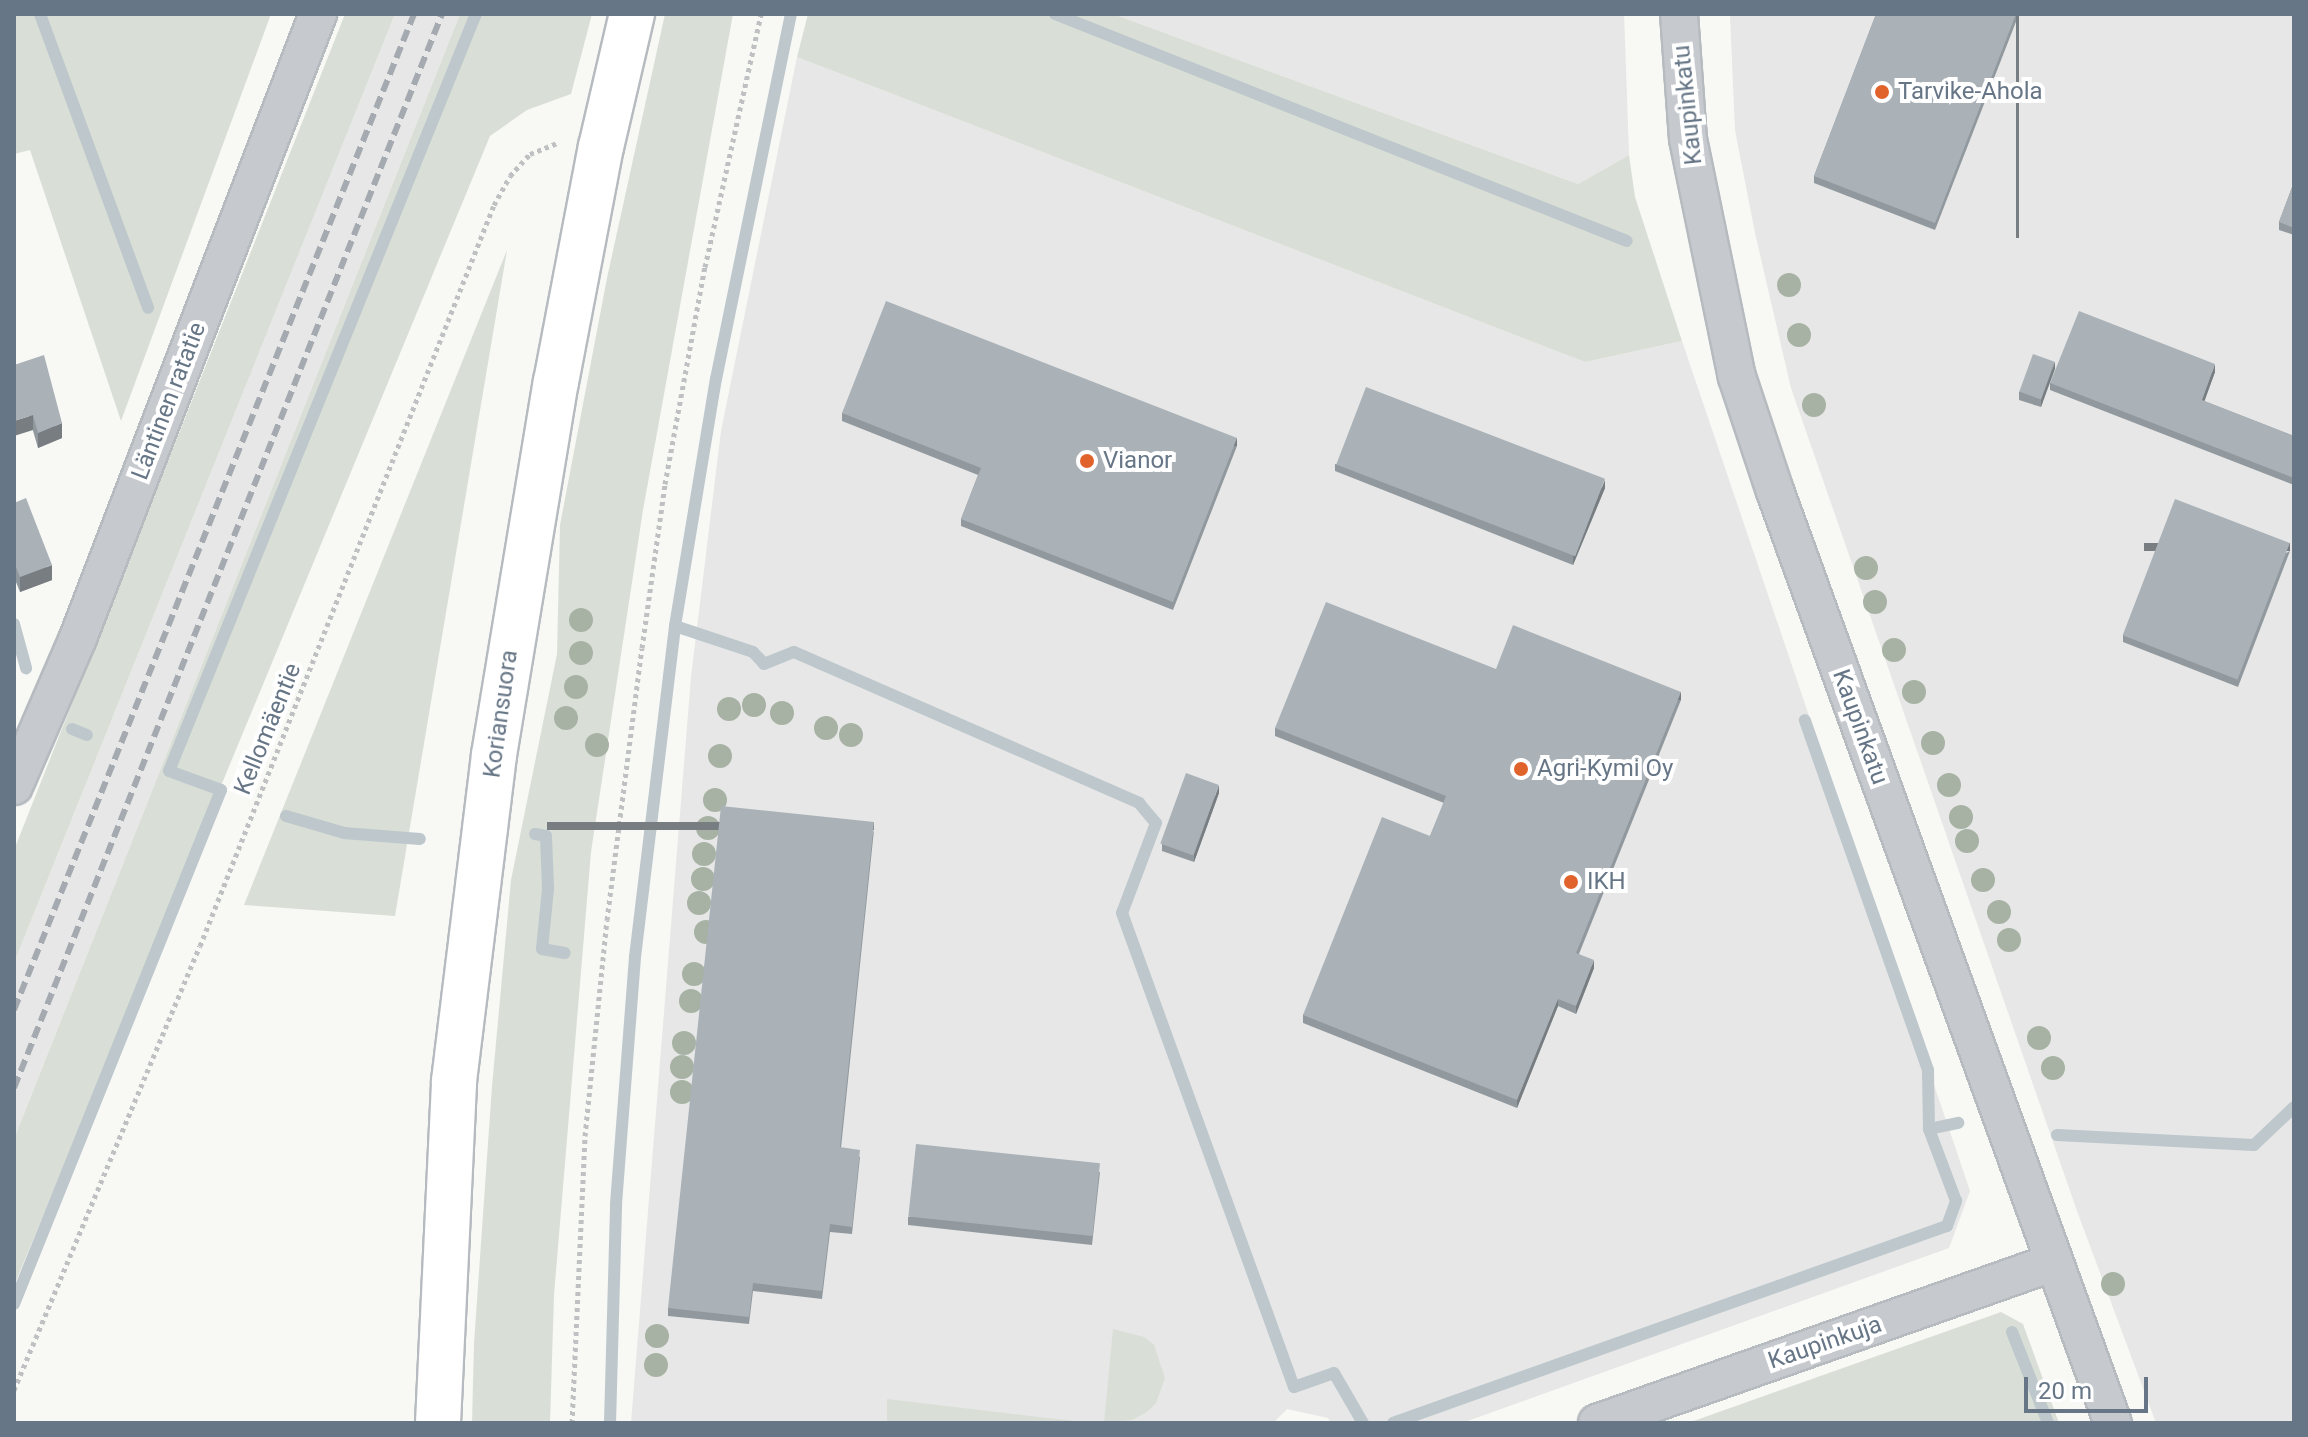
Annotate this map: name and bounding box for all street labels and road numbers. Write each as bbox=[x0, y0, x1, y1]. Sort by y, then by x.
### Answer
street label: Kaupinkatu bbox=[1667, 44, 1709, 166]
street label: Läntinen ratatie bbox=[126, 318, 212, 484]
street label: Koriansuora bbox=[478, 648, 524, 780]
street label: Kellomäentie bbox=[229, 659, 307, 799]
street label: Kaupinkatu bbox=[1826, 666, 1894, 788]
street label: Kaupinkuja bbox=[1764, 1310, 1886, 1376]

